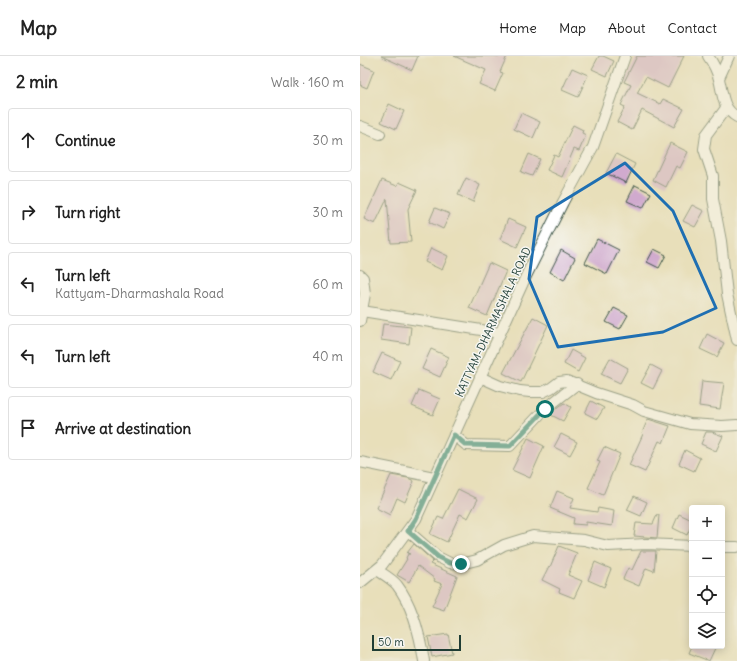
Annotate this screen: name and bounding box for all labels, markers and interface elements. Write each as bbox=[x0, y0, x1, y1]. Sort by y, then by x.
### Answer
text: Map bbox=[20, 16, 57, 40]
text: Home bbox=[499, 19, 537, 37]
text: Map bbox=[559, 19, 586, 37]
text: About bbox=[608, 19, 646, 37]
text: Contact bbox=[668, 19, 717, 37]
text: 2 min bbox=[16, 71, 58, 93]
text: Walk · 160 m bbox=[271, 74, 344, 91]
icon: ahead bbox=[17, 129, 39, 151]
text: Continue bbox=[55, 131, 116, 150]
text: 30 m bbox=[313, 132, 343, 149]
icon: right bbox=[17, 201, 39, 223]
text: Turn right bbox=[55, 203, 120, 222]
text: 30 m bbox=[313, 204, 343, 221]
street label: KATTYAM-DHARMASHALA ROAD bbox=[452, 245, 534, 399]
text: Turn left bbox=[55, 266, 110, 285]
icon: left bbox=[17, 273, 39, 295]
text: 60 m bbox=[312, 276, 343, 293]
text: Kattyam-Dharmashala Road bbox=[55, 285, 224, 302]
icon: left bbox=[17, 345, 39, 367]
text: Turn left bbox=[55, 347, 110, 366]
text: 40 m bbox=[312, 348, 343, 365]
route start bbox=[536, 400, 554, 418]
icon: arrive bbox=[17, 417, 39, 439]
text: Arrive at destination bbox=[55, 419, 191, 438]
map controls bbox=[689, 505, 725, 649]
button: + bbox=[689, 505, 725, 541]
button: − bbox=[689, 541, 725, 577]
route end bbox=[452, 555, 470, 573]
button: locate bbox=[689, 577, 725, 613]
button: layers bbox=[689, 613, 725, 649]
scale bar bbox=[372, 633, 461, 652]
text: 50 m bbox=[378, 635, 404, 649]

